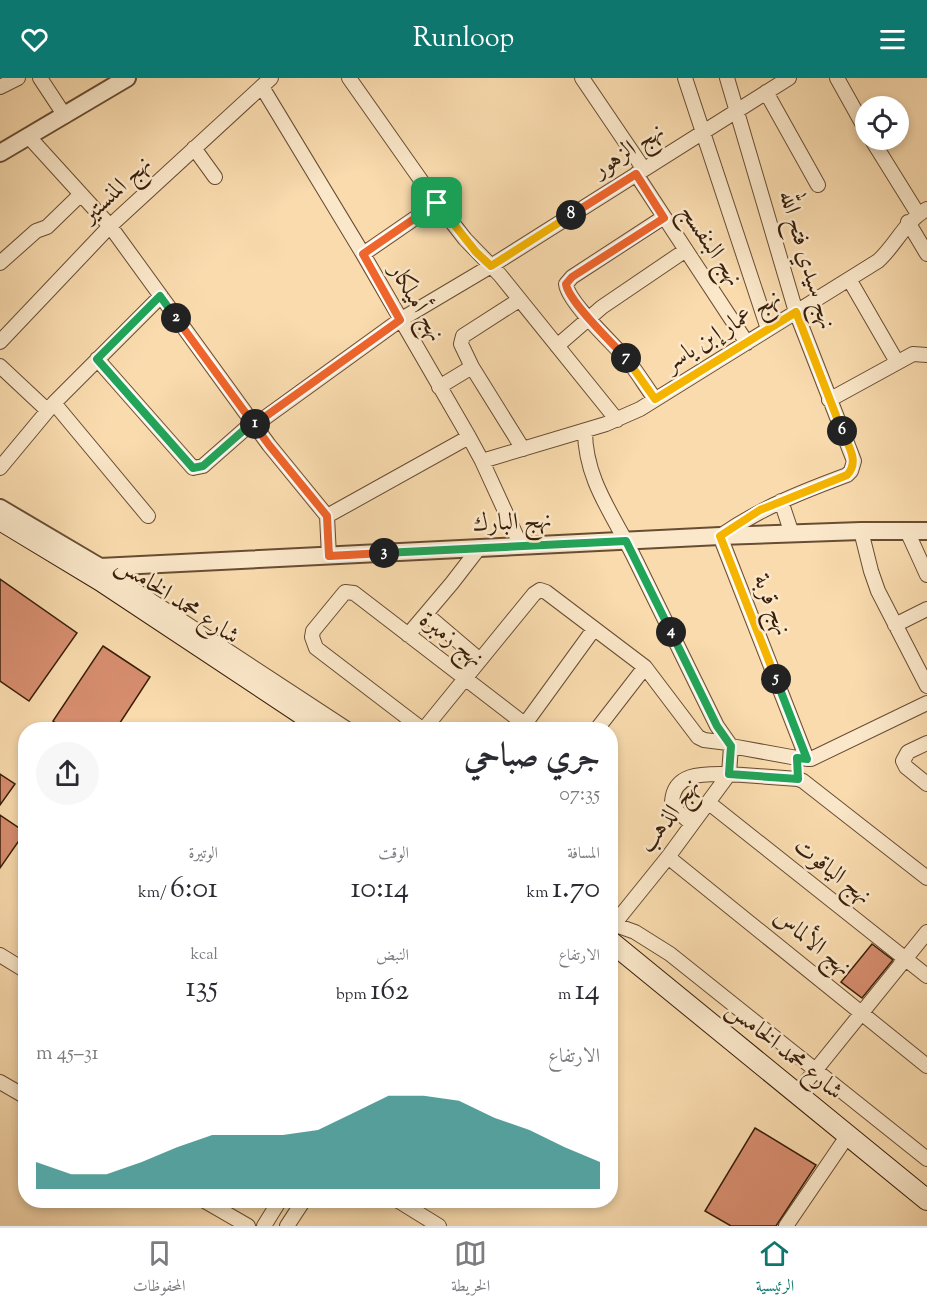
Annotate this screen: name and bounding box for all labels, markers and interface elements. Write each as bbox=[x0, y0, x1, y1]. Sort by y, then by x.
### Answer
text: Runloop bbox=[413, 20, 514, 59]
icon: heart bbox=[18, 23, 51, 56]
icon: menu bbox=[876, 23, 909, 56]
map controls bbox=[855, 96, 909, 150]
button: locate bbox=[855, 96, 909, 150]
street label: نهج الزهور bbox=[585, 115, 673, 190]
street label: نهج المنستير bbox=[72, 148, 161, 235]
pin bbox=[411, 177, 462, 228]
street label: نهج سيدي فتح الله bbox=[767, 185, 847, 334]
icon: arrive bbox=[420, 186, 453, 219]
street label: نهج البنفسج bbox=[668, 198, 750, 295]
pin: 8 bbox=[556, 200, 586, 230]
text: 8 bbox=[567, 203, 575, 226]
street label: نهج أميلكار bbox=[377, 255, 454, 350]
street label: نهج عمار إبن ياسر bbox=[655, 282, 789, 384]
pin: 2 bbox=[161, 303, 191, 333]
text: 2 bbox=[172, 306, 180, 329]
pin: 7 bbox=[611, 343, 641, 373]
text: 7 bbox=[622, 346, 630, 369]
pin: 1 bbox=[240, 409, 270, 439]
text: 1 bbox=[252, 412, 258, 435]
pin: 6 bbox=[827, 416, 857, 446]
text: 6 bbox=[838, 419, 846, 442]
street label: نهج البارك bbox=[472, 504, 553, 544]
pin: 3 bbox=[369, 538, 399, 568]
text: 3 bbox=[381, 541, 387, 564]
street label: شارع محمد الخامس bbox=[108, 548, 246, 655]
street label: نهج قربة bbox=[741, 569, 799, 642]
street label: نهج زمبرة bbox=[410, 604, 491, 678]
pin: 4 bbox=[656, 617, 686, 647]
text: 4 bbox=[667, 620, 675, 643]
pin: 5 bbox=[761, 664, 791, 694]
text: 5 bbox=[773, 667, 779, 690]
text: جري صباحي bbox=[464, 734, 600, 782]
button: share bbox=[36, 742, 99, 805]
street label: نهج الذهب bbox=[631, 772, 711, 862]
text: 07:35 bbox=[559, 781, 600, 810]
street label: نهج الياقوت bbox=[784, 830, 879, 915]
text: الوتيرة bbox=[188, 843, 218, 866]
text: الوقت bbox=[378, 843, 409, 866]
text: المسافة bbox=[567, 843, 600, 866]
text: 6:01 bbox=[170, 868, 218, 911]
text: 10:14 bbox=[350, 868, 409, 911]
text: 1.70 bbox=[552, 868, 600, 911]
text: /km bbox=[138, 882, 170, 905]
text: km bbox=[527, 882, 552, 905]
street label: نهج الألماس bbox=[764, 900, 859, 987]
text: kcal bbox=[191, 944, 218, 967]
text: النبض bbox=[376, 945, 409, 968]
text: الارتفاع bbox=[558, 945, 600, 968]
text: 135 bbox=[185, 967, 218, 1010]
text: 162 bbox=[370, 970, 409, 1013]
text: 14 bbox=[575, 970, 600, 1013]
text: bpm bbox=[336, 984, 370, 1007]
text: m bbox=[558, 984, 575, 1007]
street label: شارع محمد الخامس bbox=[718, 993, 850, 1110]
text: 31–45 m bbox=[36, 1040, 99, 1069]
text: الارتفاع bbox=[548, 1043, 600, 1072]
tab: المحفوظات bbox=[133, 1237, 186, 1301]
tab: الخريطة bbox=[451, 1237, 490, 1301]
tab: الرئيسية bbox=[756, 1237, 794, 1301]

